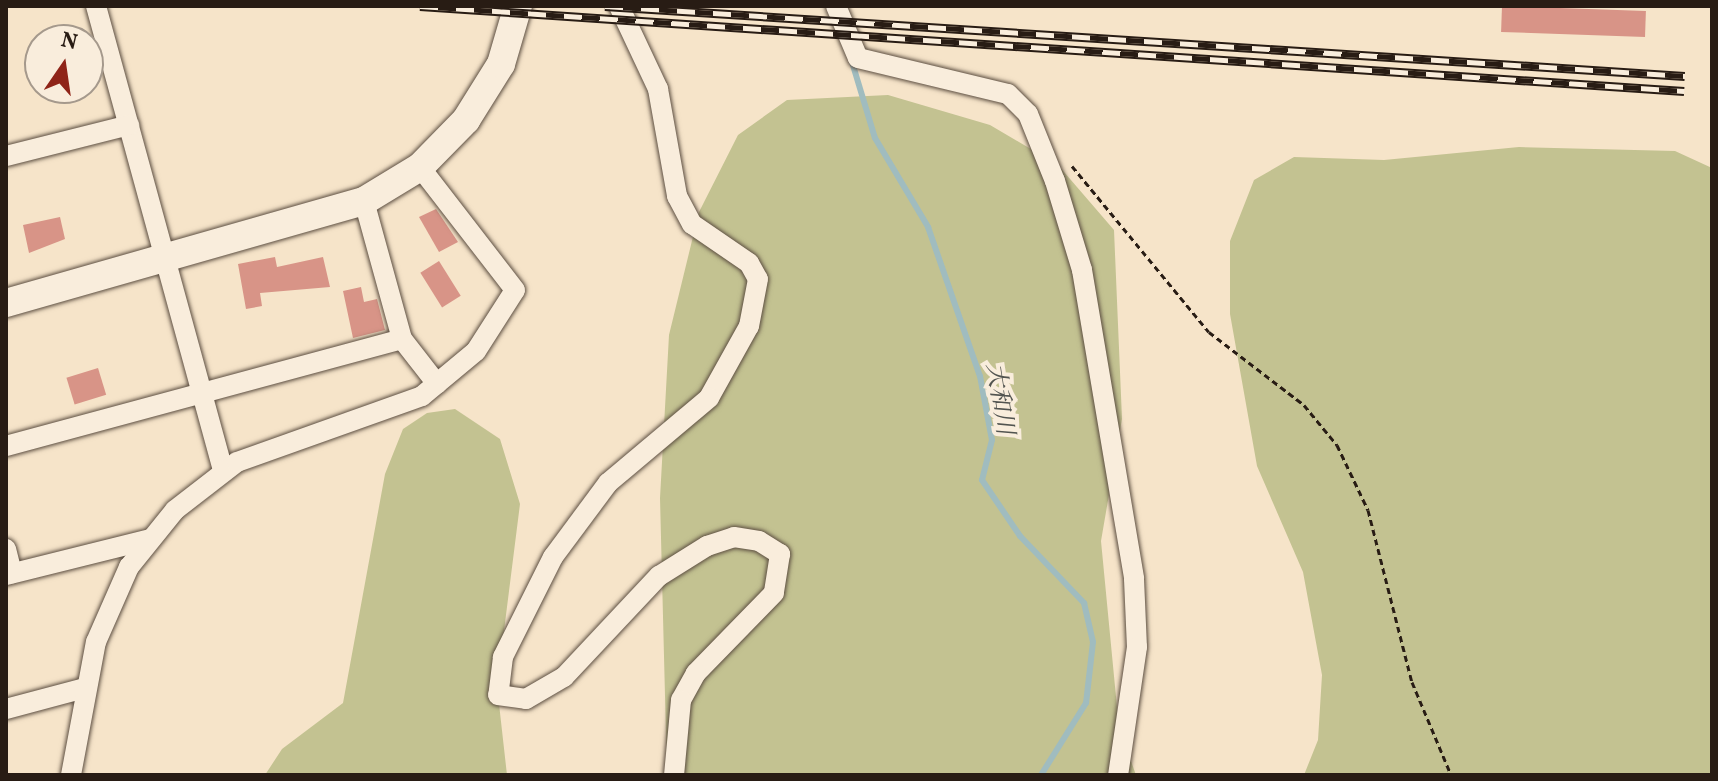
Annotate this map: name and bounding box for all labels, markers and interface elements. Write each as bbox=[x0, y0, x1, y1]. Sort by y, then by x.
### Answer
north arrow bbox=[24, 24, 104, 104]
text: N bbox=[58, 25, 80, 59]
water label: 大和川 bbox=[978, 361, 1018, 437]

